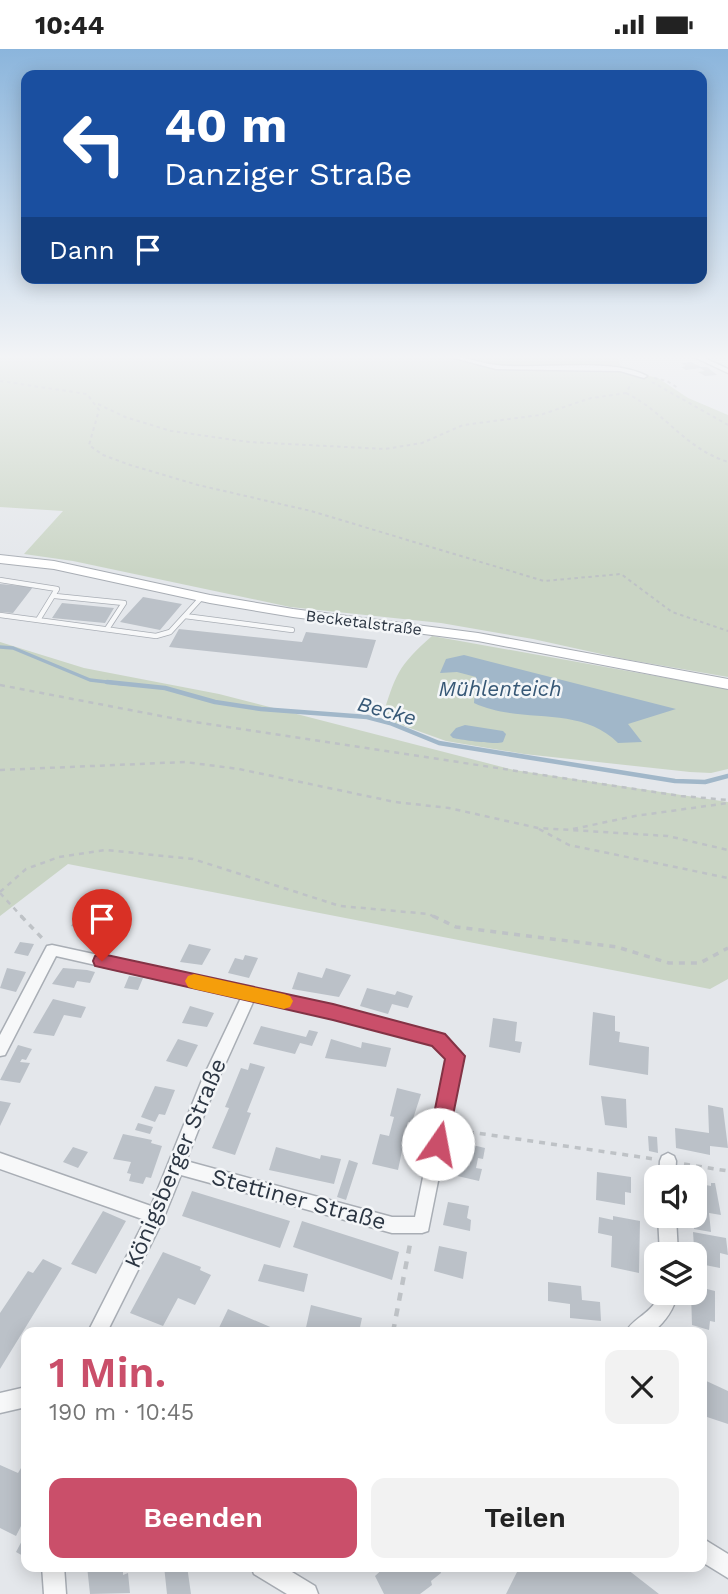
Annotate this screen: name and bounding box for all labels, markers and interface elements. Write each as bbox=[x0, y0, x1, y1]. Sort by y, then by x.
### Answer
text: 10:44 bbox=[35, 10, 104, 40]
text: 40 m bbox=[164, 96, 287, 154]
icon: left bbox=[49, 98, 140, 189]
text: Danziger Straße bbox=[164, 155, 412, 193]
icon: arrive bbox=[129, 231, 167, 269]
text: Dann bbox=[49, 235, 115, 265]
street label: Becketalstraße bbox=[305, 606, 423, 639]
water label: Mühlenteich bbox=[438, 676, 562, 701]
water label: Becke bbox=[355, 691, 419, 730]
pin bbox=[72, 889, 132, 961]
icon: arrive bbox=[83, 900, 121, 938]
street label: Königsberger Straße bbox=[119, 1054, 232, 1272]
position arrow bbox=[401, 1107, 475, 1181]
street label: Stettiner Straße bbox=[209, 1163, 389, 1236]
map controls bbox=[644, 1165, 707, 1305]
button: sound bbox=[644, 1165, 707, 1228]
button: layers bbox=[644, 1242, 707, 1305]
text: 1 Min. bbox=[49, 1348, 166, 1397]
button: close bbox=[605, 1350, 679, 1424]
text: 190 m · 10:45 bbox=[49, 1399, 194, 1426]
button: Beenden bbox=[49, 1478, 357, 1558]
button: Teilen bbox=[371, 1478, 679, 1558]

